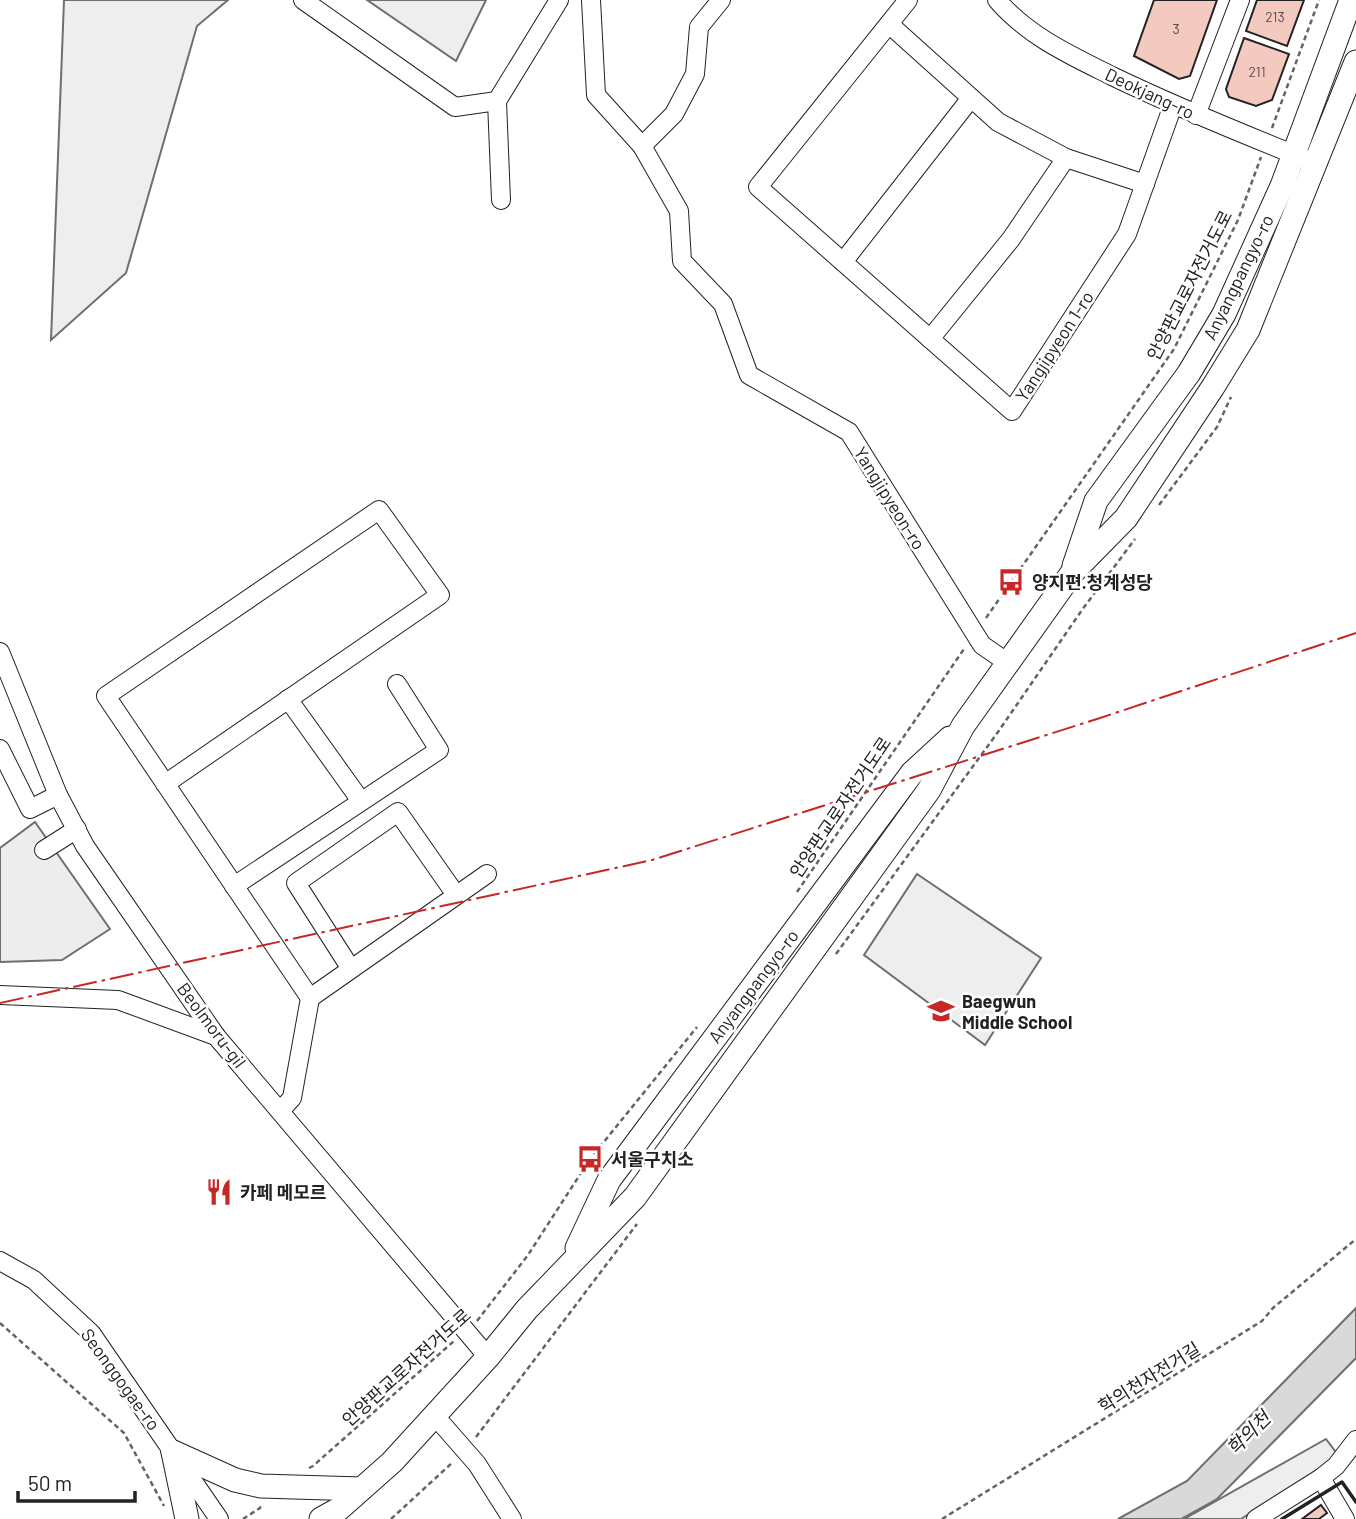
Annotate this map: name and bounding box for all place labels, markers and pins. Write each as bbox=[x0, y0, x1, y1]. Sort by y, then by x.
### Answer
bus stop icon: 양지편.청계성당 bbox=[996, 567, 1026, 597]
place label: 양지편.청계성당 bbox=[1032, 571, 1153, 593]
place label: Baegwun Middle School bbox=[962, 990, 1072, 1033]
school or university icon: Baegwun Middle School bbox=[926, 996, 956, 1026]
bus stop icon: 서울구치소 bbox=[575, 1144, 605, 1174]
place label: 서울구치소 bbox=[611, 1148, 694, 1170]
restaurant icon: 카페 메모르 bbox=[204, 1177, 234, 1207]
place label: 카페 메모르 bbox=[240, 1181, 326, 1203]

